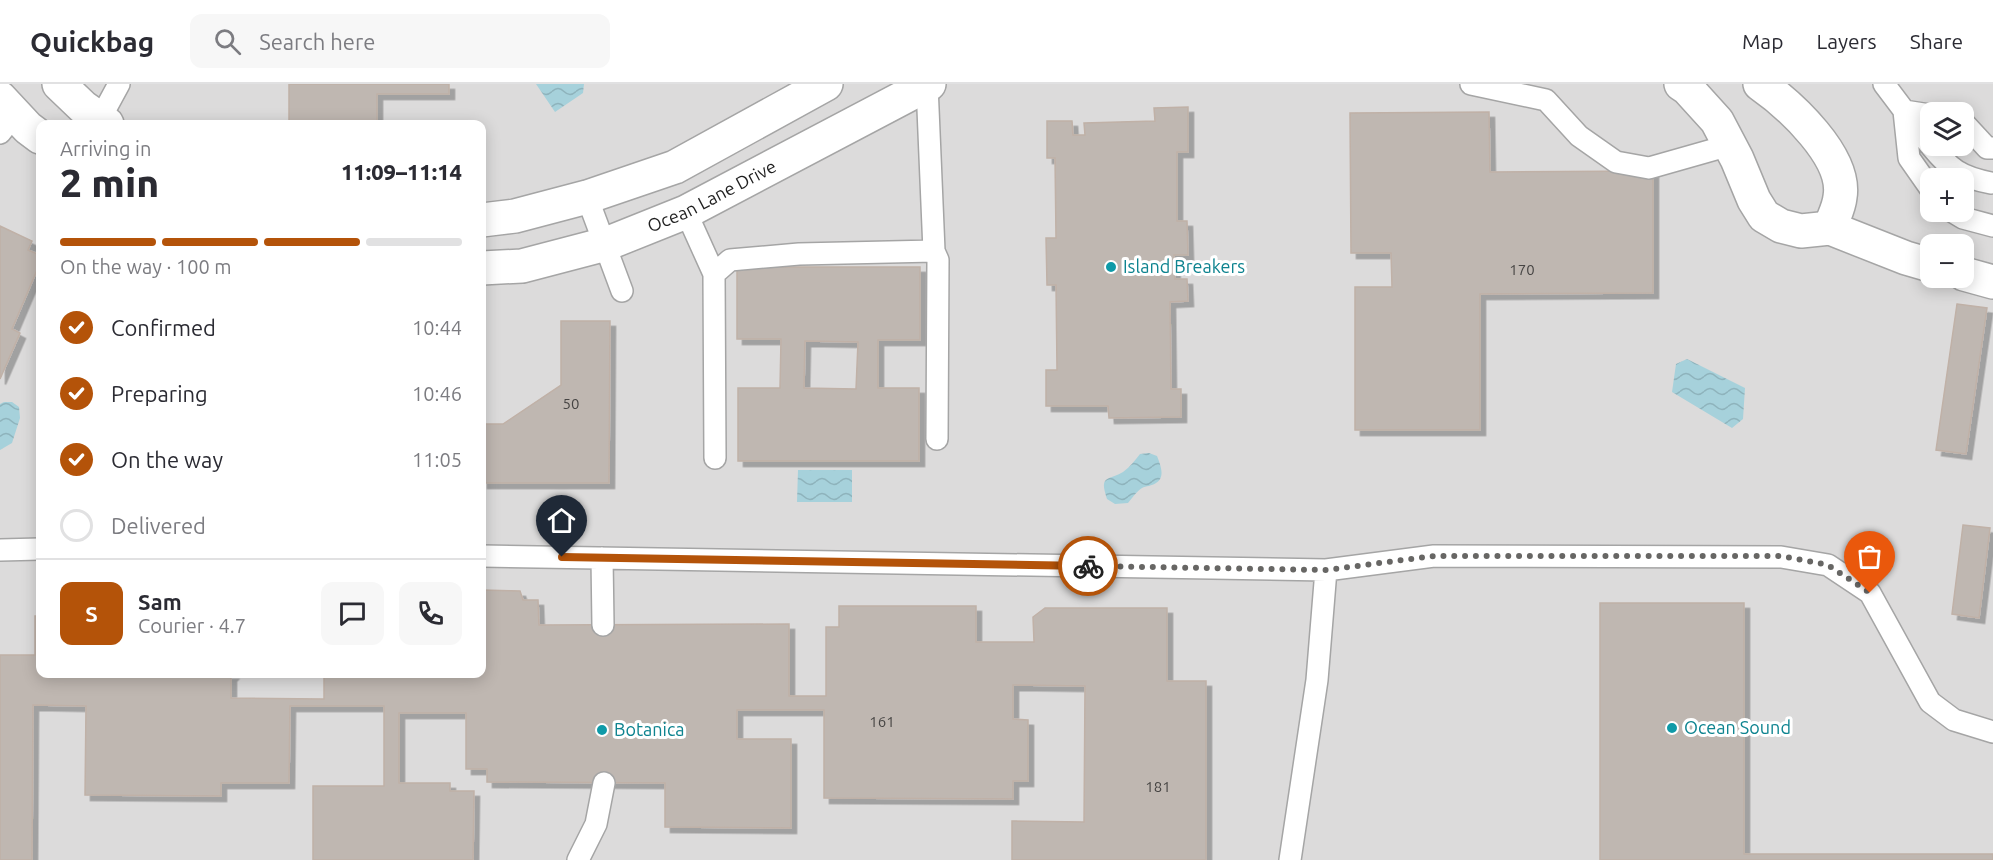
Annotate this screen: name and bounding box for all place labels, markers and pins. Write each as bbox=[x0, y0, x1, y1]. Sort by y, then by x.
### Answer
place label: Island Breakers bbox=[1123, 256, 1245, 276]
marker: Island Breakers bbox=[1104, 260, 1118, 274]
pin bbox=[536, 495, 587, 557]
pin bbox=[1844, 531, 1895, 593]
place label: Ocean Sound bbox=[1684, 717, 1791, 737]
place label: Botanica bbox=[614, 719, 684, 739]
marker: Ocean Sound bbox=[1665, 721, 1679, 735]
marker: Botanica bbox=[595, 723, 609, 737]

